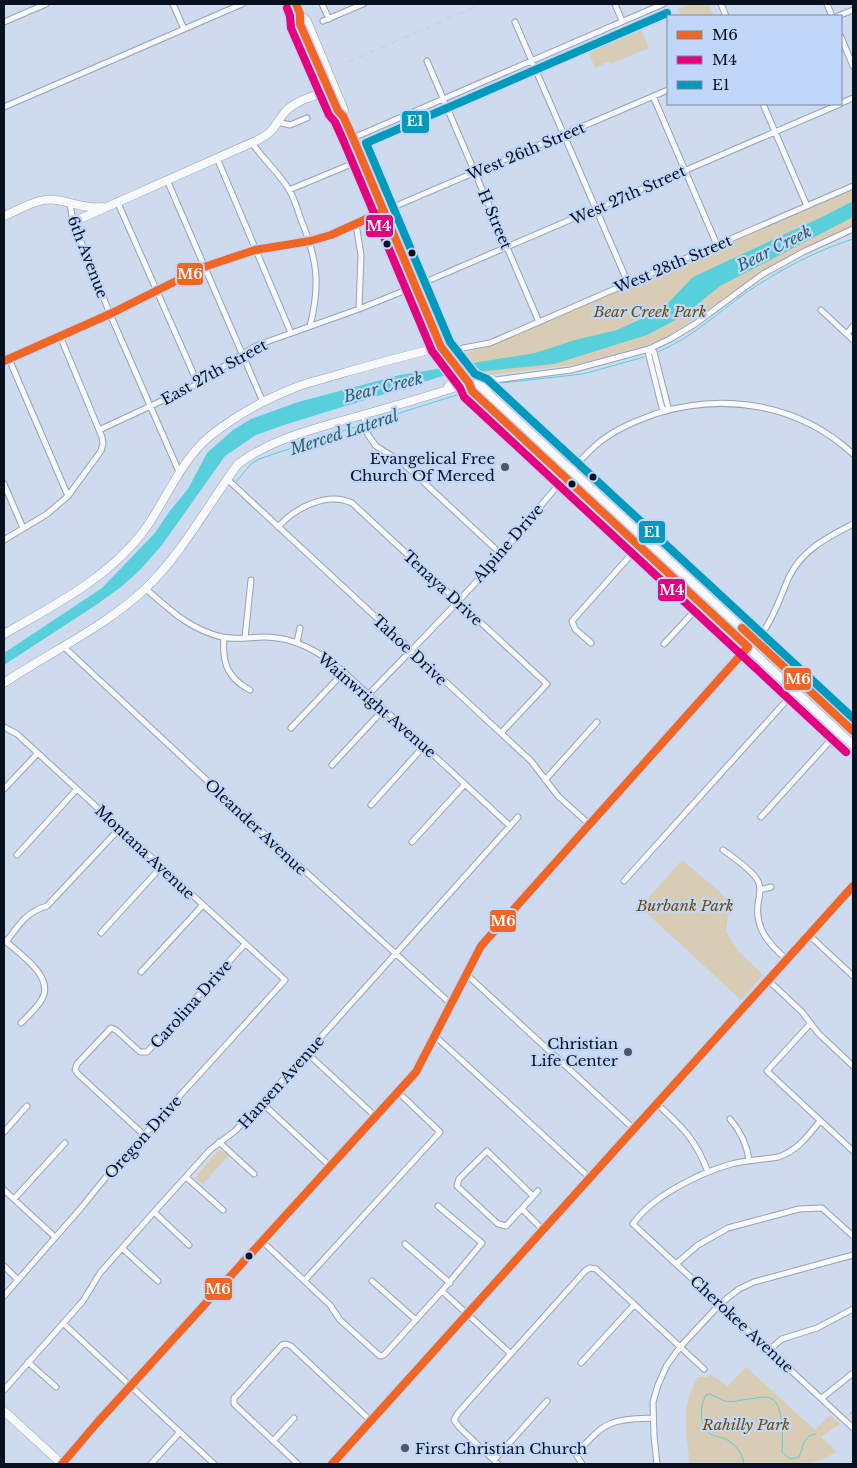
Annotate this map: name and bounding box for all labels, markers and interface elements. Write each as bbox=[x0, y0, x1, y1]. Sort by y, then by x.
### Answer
legend bbox=[667, 15, 842, 105]
text: M6 bbox=[712, 25, 738, 44]
text: M4 bbox=[712, 50, 737, 69]
text: E1 bbox=[712, 75, 730, 94]
line badge: E1 bbox=[401, 110, 430, 134]
text: E1 bbox=[407, 112, 423, 130]
street label: West 26th Street bbox=[463, 117, 588, 185]
street label: West 27th Street bbox=[567, 161, 689, 229]
street label: H Street bbox=[474, 186, 516, 252]
street label: 6th Avenue bbox=[64, 213, 112, 301]
line badge: M4 bbox=[365, 214, 394, 238]
text: M4 bbox=[366, 217, 392, 235]
water label: Bear Creek bbox=[732, 221, 815, 276]
street label: West 28th Street bbox=[611, 231, 735, 298]
unlabelled marker bbox=[382, 239, 392, 249]
unlabelled marker bbox=[407, 248, 417, 258]
line badge: M6 bbox=[176, 262, 204, 286]
text: M6 bbox=[177, 265, 203, 283]
park label: Bear Creek Park bbox=[593, 302, 706, 321]
street label: East 27th Street bbox=[158, 335, 271, 409]
water label: Bear Creek bbox=[340, 367, 425, 407]
water label: Merced Lateral bbox=[286, 405, 402, 459]
place label: Evangelical Free Church Of Merced bbox=[350, 449, 495, 485]
marker: Evangelical Free Church Of Merced bbox=[499, 461, 511, 473]
unlabelled marker bbox=[588, 472, 598, 482]
unlabelled marker bbox=[567, 479, 577, 489]
street label: Alpine Drive bbox=[468, 500, 547, 587]
line badge: E1 bbox=[638, 520, 666, 544]
text: E1 bbox=[644, 523, 660, 541]
street label: Tenaya Drive bbox=[399, 546, 487, 630]
line badge: M4 bbox=[657, 578, 686, 602]
text: M4 bbox=[659, 581, 685, 599]
street label: Tahoe Drive bbox=[369, 611, 451, 689]
street label: Wainwright Avenue bbox=[313, 648, 440, 762]
line badge: M6 bbox=[783, 667, 812, 691]
text: M6 bbox=[785, 670, 811, 688]
street label: Oleander Avenue bbox=[201, 775, 311, 879]
street label: Montana Avenue bbox=[91, 801, 199, 903]
park label: Burbank Park bbox=[635, 896, 734, 915]
line badge: M6 bbox=[489, 909, 517, 933]
text: M6 bbox=[490, 912, 516, 930]
street label: Carolina Drive bbox=[146, 956, 236, 1052]
street label: Hansen Avenue bbox=[234, 1031, 328, 1133]
place label: Christian Life Center bbox=[531, 1034, 619, 1070]
marker: Christian Life Center bbox=[622, 1046, 634, 1058]
street label: Oregon Drive bbox=[100, 1091, 186, 1183]
unlabelled marker bbox=[244, 1251, 254, 1261]
street label: Cherokee Avenue bbox=[686, 1271, 798, 1377]
line badge: M6 bbox=[204, 1277, 233, 1301]
text: M6 bbox=[205, 1280, 231, 1298]
park label: Rahilly Park bbox=[701, 1415, 790, 1434]
place label: First Christian Church bbox=[415, 1439, 587, 1458]
marker: First Christian Church bbox=[399, 1442, 411, 1454]

